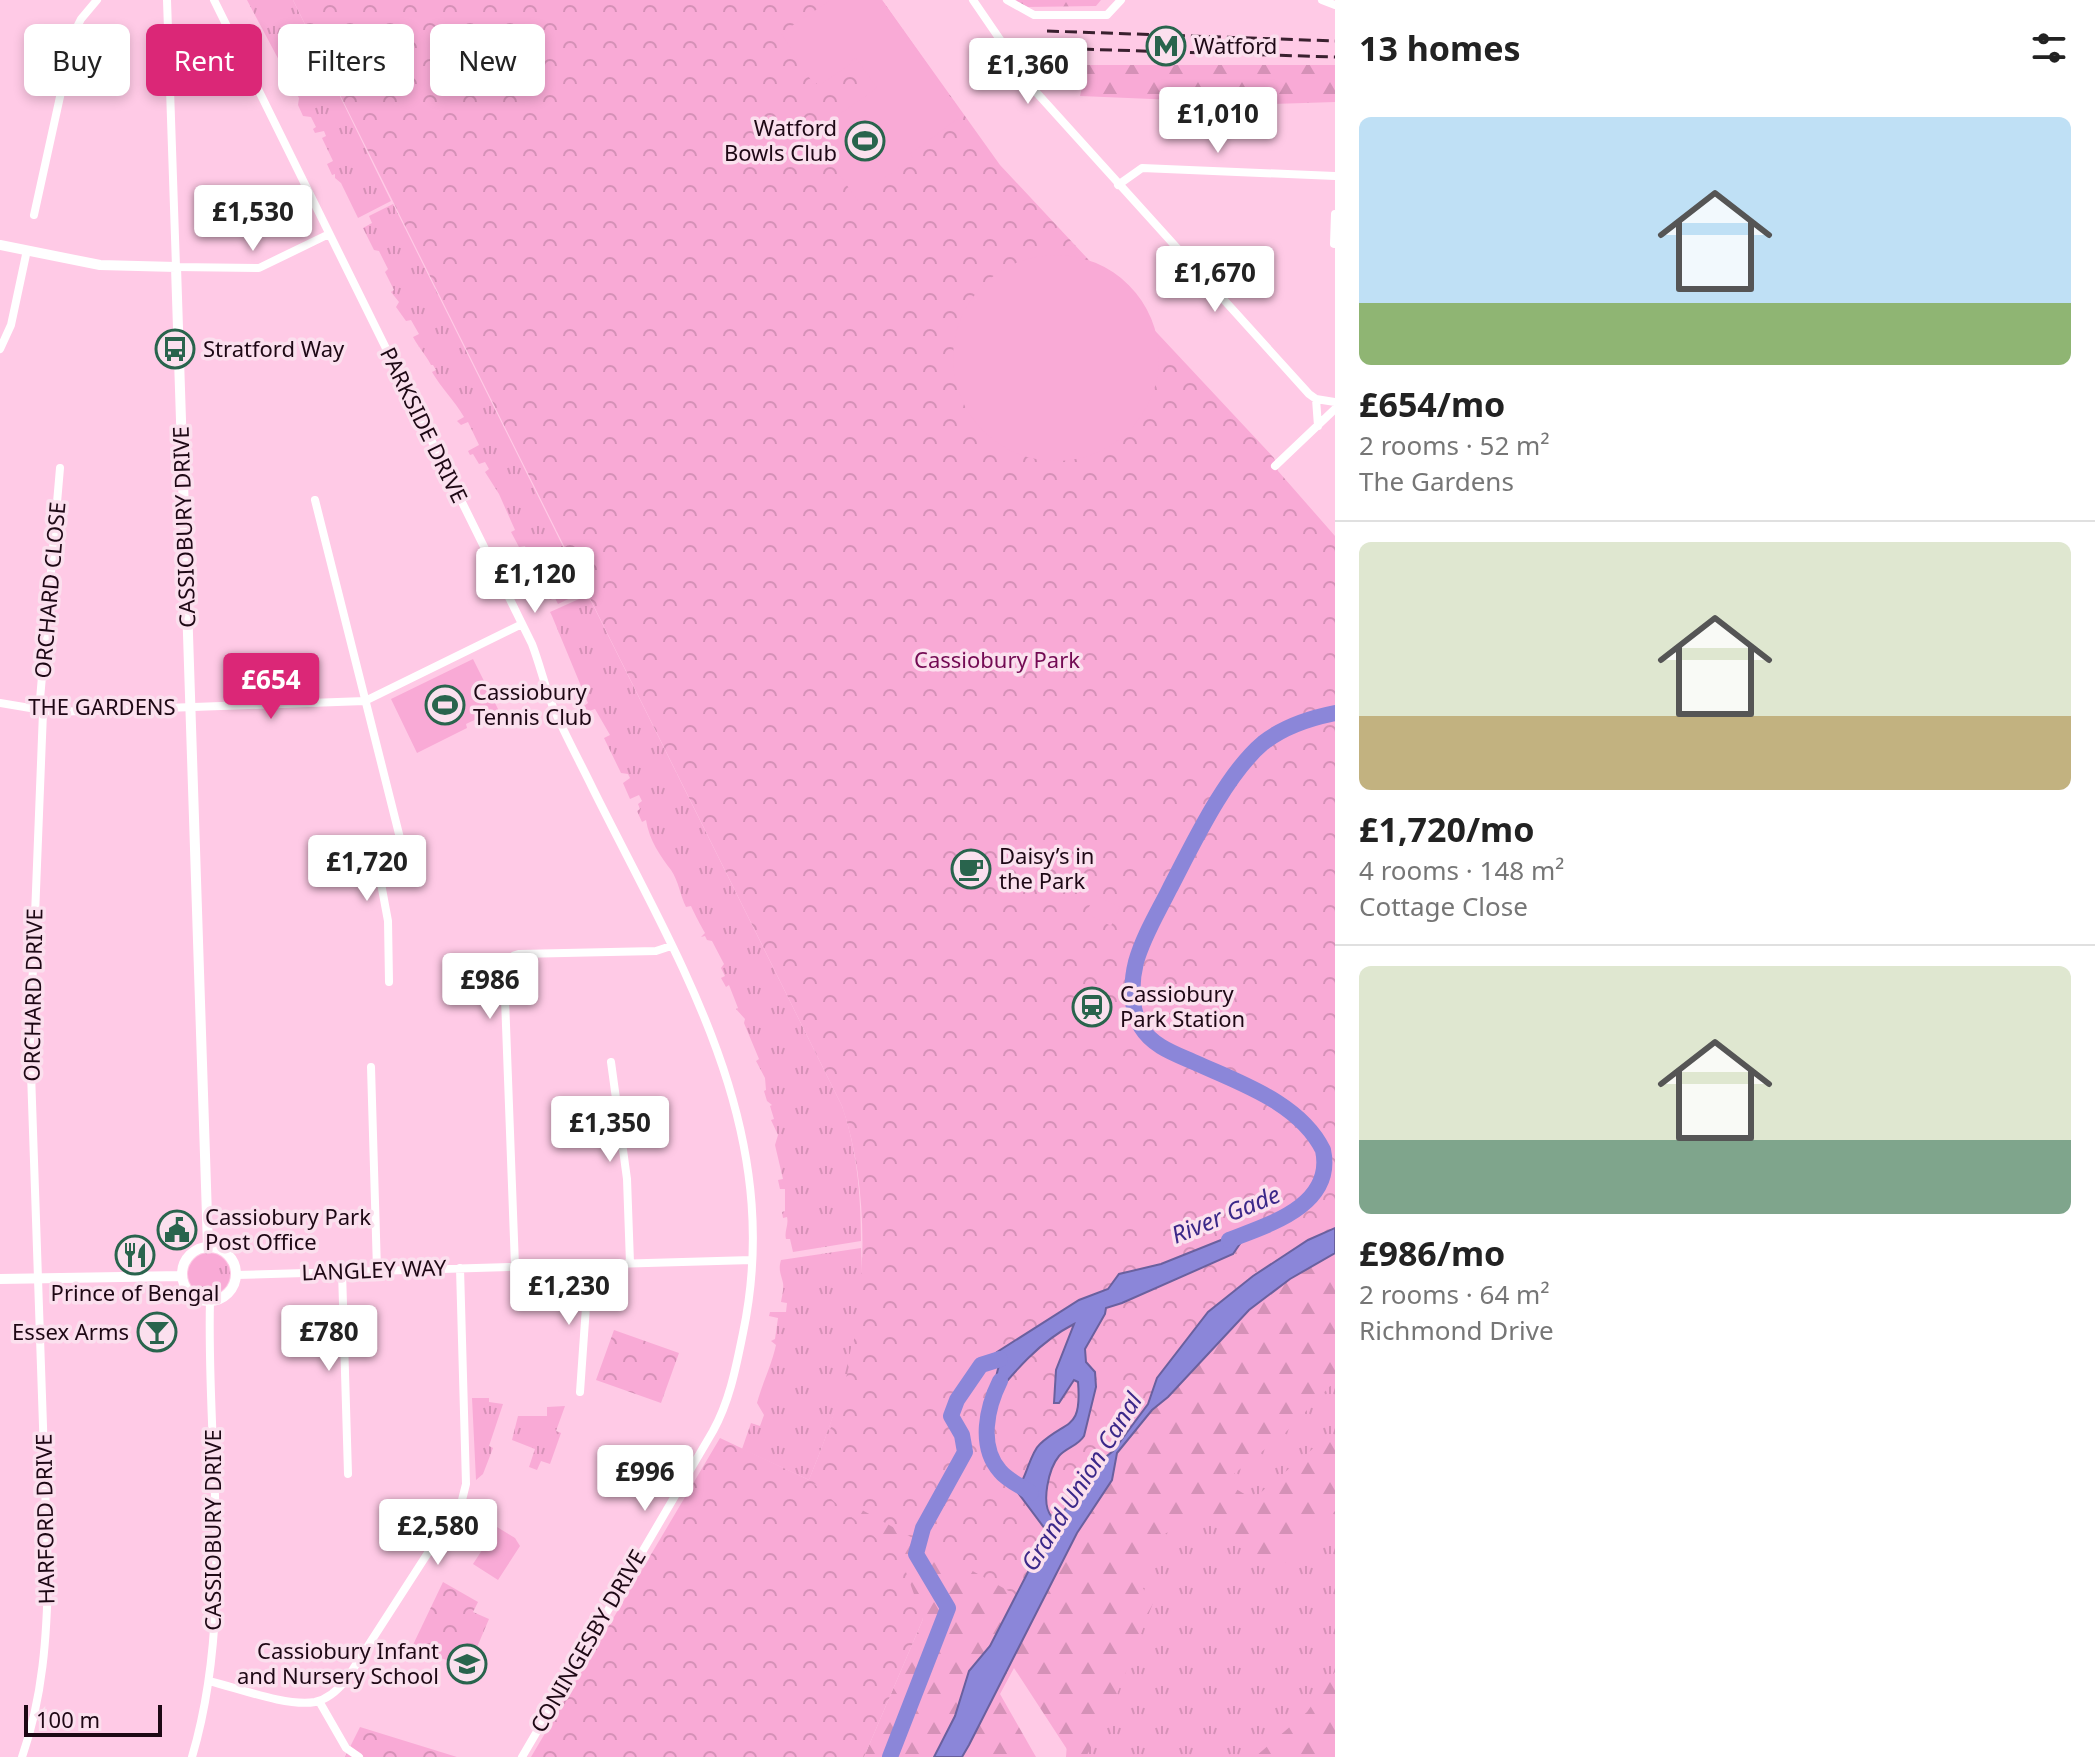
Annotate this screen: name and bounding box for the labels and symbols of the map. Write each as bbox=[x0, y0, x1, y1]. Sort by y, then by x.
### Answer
metro station icon: Watford bbox=[1145, 25, 1187, 67]
place label: Watford bbox=[1194, 30, 1277, 60]
pin: £1,360 bbox=[963, 38, 1093, 106]
pin: £1,010 bbox=[1153, 87, 1283, 155]
place label: Watford Bowls Club bbox=[724, 112, 837, 167]
sports icon: Watford Bowls Club bbox=[844, 120, 886, 162]
pin: £1,530 bbox=[188, 185, 318, 253]
pin: £1,670 bbox=[1150, 246, 1280, 314]
bus stop icon: Stratford Way bbox=[154, 328, 196, 370]
place label: Stratford Way bbox=[203, 333, 345, 363]
street label: PARKSIDE DRIVE bbox=[374, 342, 476, 507]
street label: CASSIOBURY DRIVE bbox=[164, 426, 202, 628]
street label: ORCHARD CLOSE bbox=[26, 500, 72, 679]
pin: £1,120 bbox=[470, 547, 600, 615]
park label: Cassiobury Park bbox=[914, 644, 1080, 674]
pin: £654 bbox=[224, 653, 318, 721]
place label: Cassiobury Tennis Club bbox=[473, 676, 592, 731]
sports icon: Cassiobury Tennis Club bbox=[424, 684, 466, 726]
street label: THE GARDENS bbox=[28, 691, 176, 721]
pin: £1,720 bbox=[302, 835, 432, 903]
place label: Daisy’s in the Park bbox=[999, 840, 1094, 895]
cafe icon: Daisy’s in the Park bbox=[950, 848, 992, 890]
street label: ORCHARD DRIVE bbox=[15, 908, 49, 1082]
pin: £986 bbox=[443, 953, 537, 1021]
place label: Cassiobury Park Station bbox=[1120, 978, 1245, 1033]
station icon: Cassiobury Park Station bbox=[1071, 986, 1113, 1028]
pin: £1,350 bbox=[545, 1096, 675, 1164]
water label: River Gade bbox=[1166, 1177, 1285, 1250]
place label: Cassiobury Park Post Office bbox=[205, 1201, 371, 1256]
public building icon: Cassiobury Park Post Office bbox=[156, 1209, 198, 1251]
restaurant icon: Prince of Bengal bbox=[114, 1234, 156, 1276]
street label: LANGLEY WAY bbox=[301, 1251, 448, 1287]
pin: £1,230 bbox=[504, 1259, 634, 1327]
place label: Prince of Bengal bbox=[51, 1277, 219, 1307]
pin: £780 bbox=[282, 1305, 376, 1373]
bar icon: Essex Arms bbox=[136, 1311, 178, 1353]
place label: Essex Arms bbox=[12, 1316, 129, 1346]
water label: Grand Union Canal bbox=[1013, 1385, 1149, 1577]
street label: CASSIOBURY DRIVE bbox=[197, 1429, 227, 1631]
street label: HARFORD DRIVE bbox=[28, 1433, 60, 1605]
pin: £996 bbox=[598, 1445, 692, 1513]
pin: £2,580 bbox=[373, 1499, 503, 1567]
street label: CONINGESBY DRIVE bbox=[522, 1543, 652, 1738]
place label: Cassiobury Infant and Nursery School bbox=[237, 1635, 439, 1690]
school or university icon: Cassiobury Infant and Nursery School bbox=[446, 1643, 488, 1685]
scale bar bbox=[24, 1701, 162, 1737]

